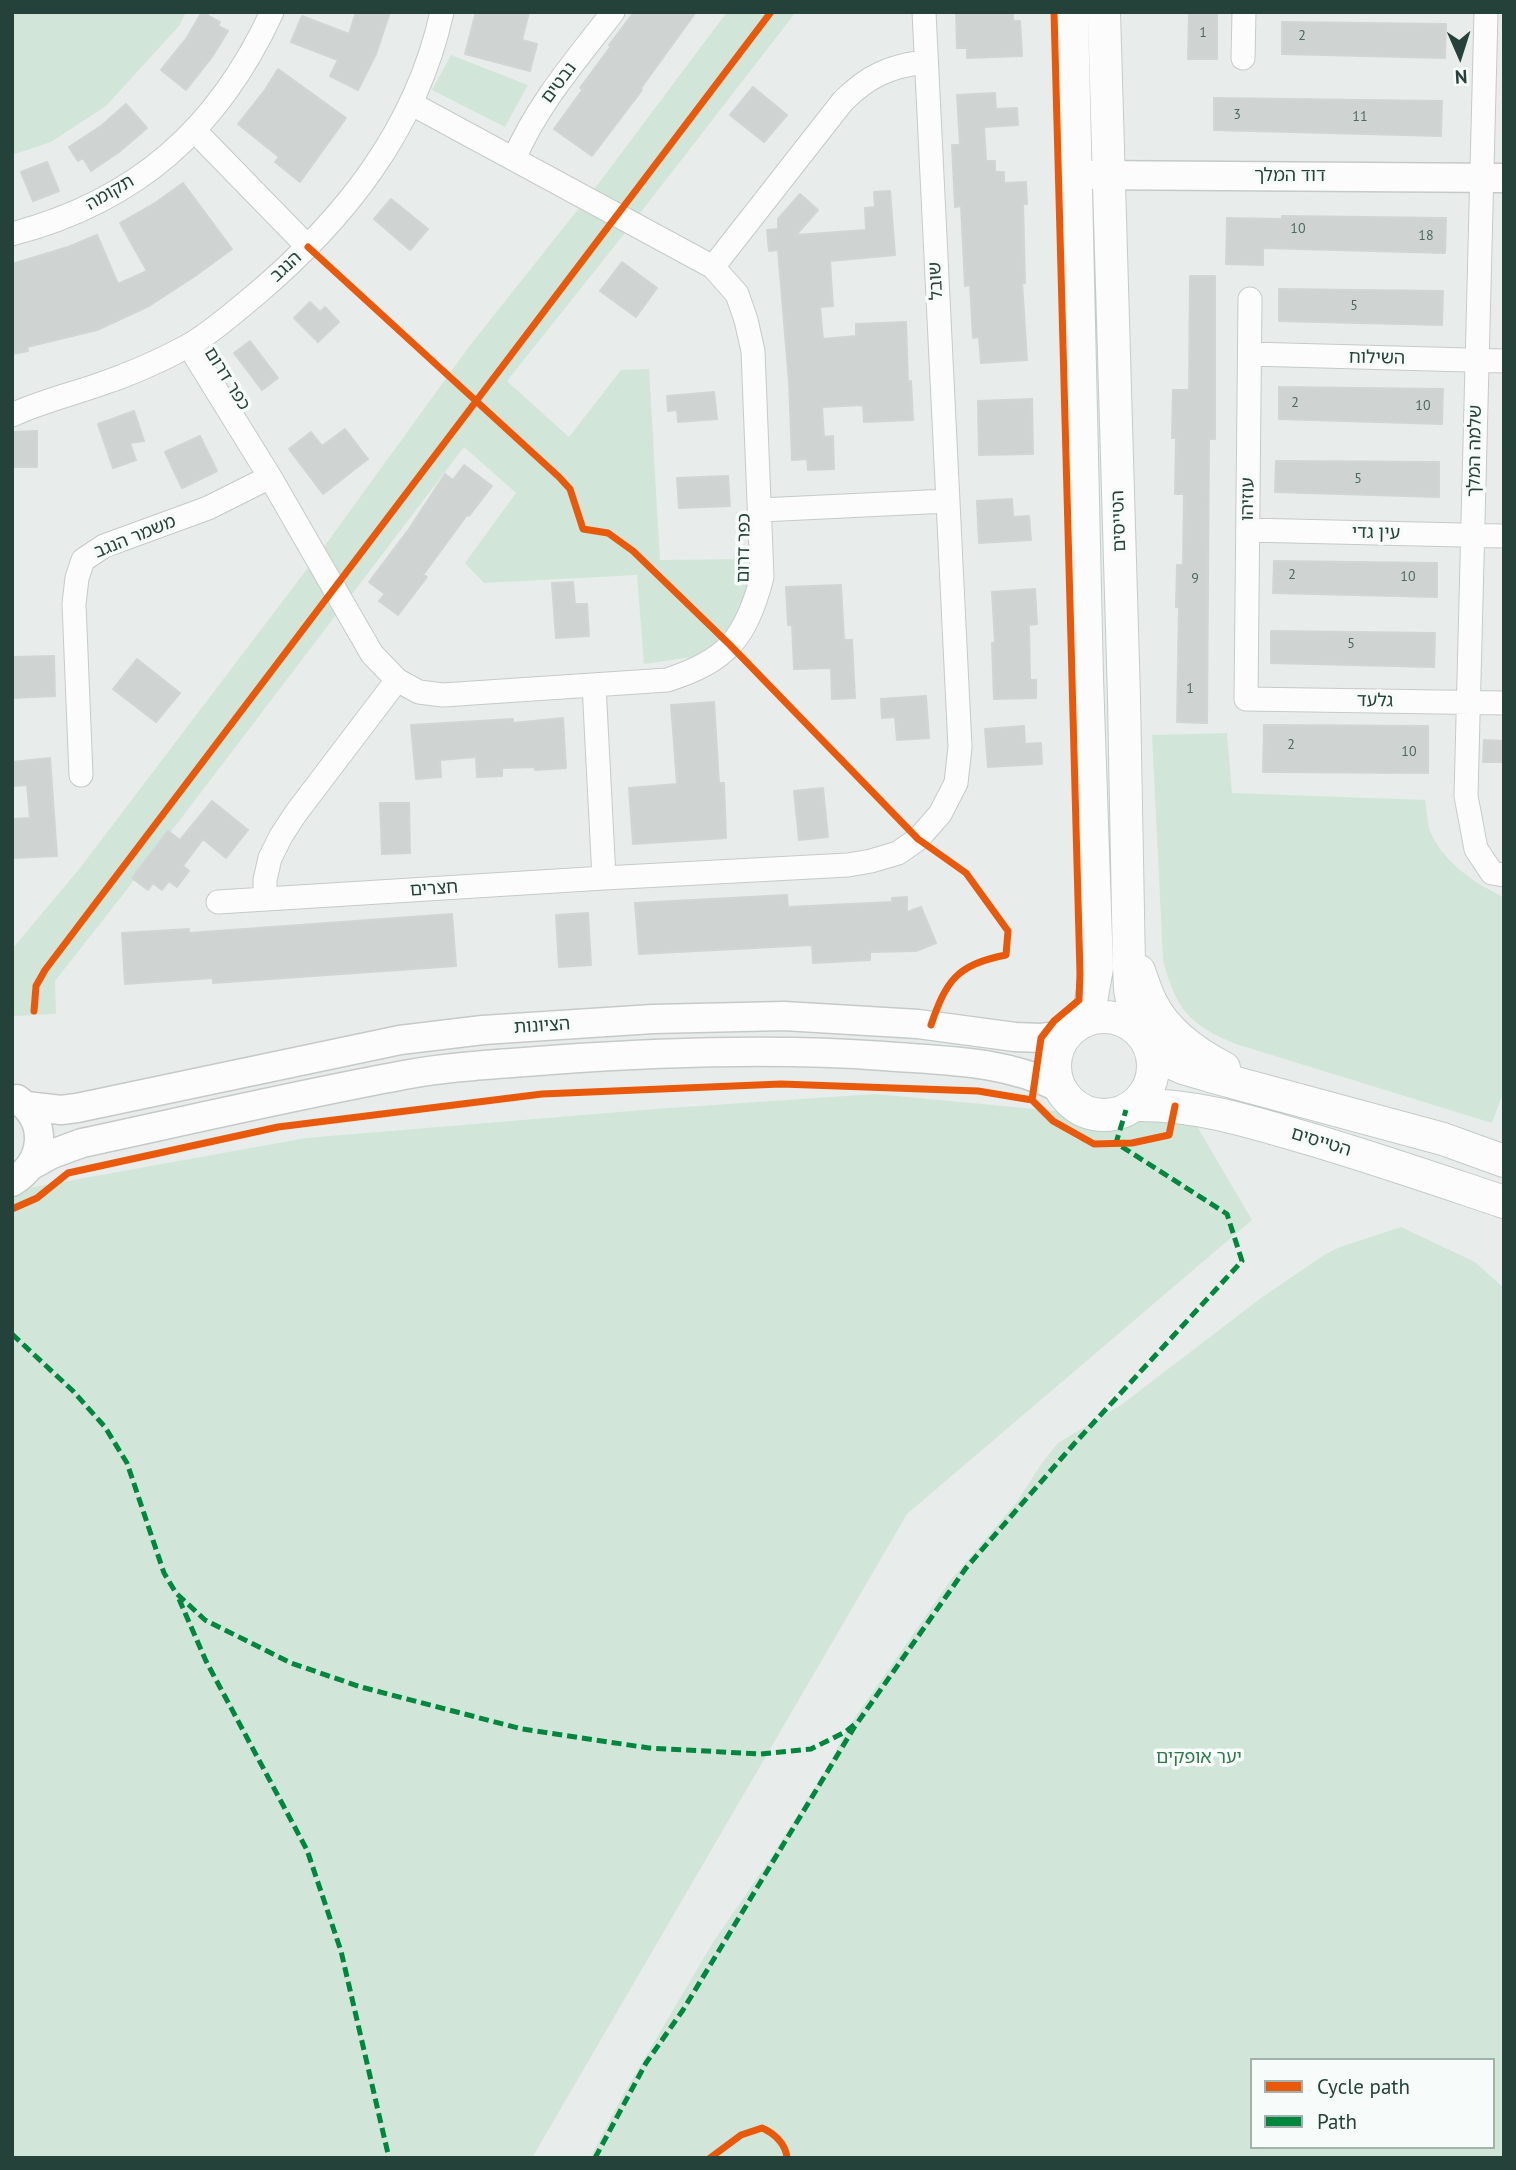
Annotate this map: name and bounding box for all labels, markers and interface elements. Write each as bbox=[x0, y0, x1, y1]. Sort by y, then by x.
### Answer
north arrow bbox=[1425, 21, 1495, 91]
house number: 1 bbox=[1199, 25, 1207, 41]
house number: 2 bbox=[1298, 28, 1306, 44]
street label: נבטים bbox=[537, 58, 581, 108]
text: N bbox=[1454, 65, 1468, 89]
house number: 3 bbox=[1233, 107, 1241, 123]
house number: 11 bbox=[1352, 109, 1368, 125]
street label: דוד המלך bbox=[1254, 165, 1326, 187]
street label: תקומה bbox=[82, 171, 138, 215]
house number: 10 bbox=[1290, 221, 1306, 237]
house number: 18 bbox=[1418, 228, 1434, 244]
street label: הנגב bbox=[266, 247, 306, 287]
street label: שובל bbox=[924, 261, 948, 301]
house number: 5 bbox=[1350, 298, 1358, 314]
street label: כפר דרום bbox=[199, 344, 255, 414]
street label: השילוח bbox=[1349, 347, 1405, 369]
house number: 2 bbox=[1291, 395, 1299, 411]
house number: 10 bbox=[1415, 398, 1431, 414]
street label: שלמה המלך bbox=[1463, 405, 1487, 497]
house number: 5 bbox=[1354, 471, 1362, 487]
street label: עוזיהו bbox=[1237, 477, 1259, 521]
street label: הטייסים bbox=[1107, 490, 1131, 552]
street label: משמר הנגב bbox=[91, 511, 179, 563]
street label: כפר דרום bbox=[733, 513, 755, 583]
street label: עין גדי bbox=[1352, 522, 1400, 544]
house number: 2 bbox=[1288, 567, 1296, 583]
house number: 10 bbox=[1400, 569, 1416, 585]
house number: 9 bbox=[1191, 571, 1199, 587]
house number: 5 bbox=[1347, 636, 1355, 652]
house number: 1 bbox=[1186, 681, 1194, 697]
street label: גלעד bbox=[1357, 690, 1393, 712]
house number: 2 bbox=[1287, 737, 1295, 753]
house number: 10 bbox=[1401, 744, 1417, 760]
street label: חצרים bbox=[409, 877, 459, 901]
street label: הציונות bbox=[513, 1013, 571, 1039]
street label: הטייסים bbox=[1288, 1123, 1354, 1161]
park label: יער אופקים bbox=[1156, 1747, 1242, 1769]
legend bbox=[1250, 2058, 1495, 2149]
text: Cycle path bbox=[1317, 2073, 1410, 2100]
text: Path bbox=[1317, 2108, 1357, 2135]

